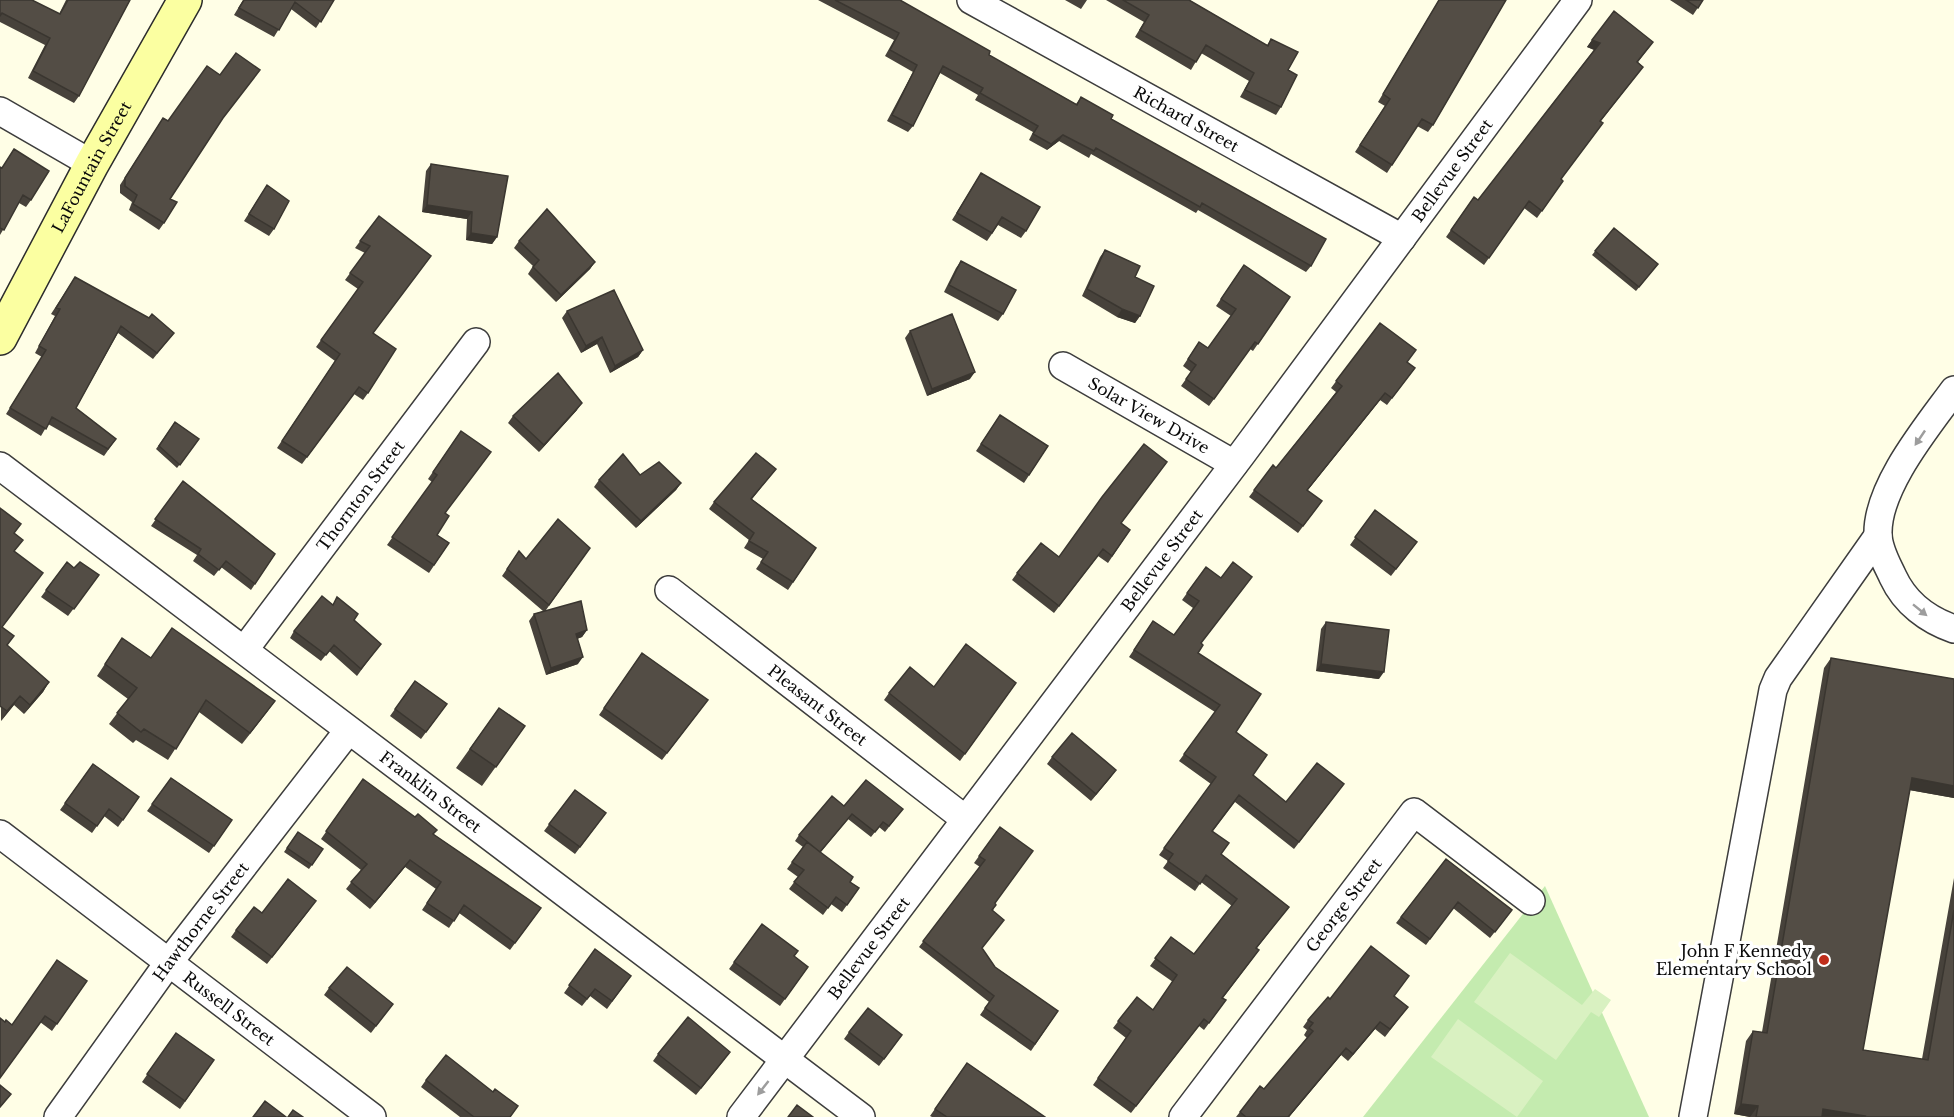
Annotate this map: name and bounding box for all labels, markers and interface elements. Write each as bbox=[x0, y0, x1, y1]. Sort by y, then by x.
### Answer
street label: Richard Street bbox=[1130, 82, 1243, 156]
street label: LaFountain Street bbox=[47, 98, 136, 236]
street label: Bellevue Street bbox=[1407, 115, 1497, 226]
street label: Solar View Drive bbox=[1085, 373, 1213, 458]
one-way arrow bbox=[1915, 430, 1926, 446]
street label: Thornton Street bbox=[312, 436, 409, 555]
street label: Bellevue Street bbox=[1117, 505, 1207, 615]
one-way arrow bbox=[1912, 603, 1927, 615]
street label: Pleasant Street bbox=[764, 660, 871, 750]
street label: Franklin Street bbox=[376, 747, 486, 837]
street label: George Street bbox=[1302, 854, 1386, 956]
street label: Hawthorne Street bbox=[149, 858, 253, 985]
street label: Bellevue Street bbox=[824, 893, 914, 1003]
place label: John F Kennedy Elementary School bbox=[1656, 941, 1813, 979]
marker: John F Kennedy Elementary School bbox=[1817, 953, 1831, 967]
street label: Russell Street bbox=[179, 967, 279, 1050]
one-way arrow bbox=[757, 1080, 770, 1096]

